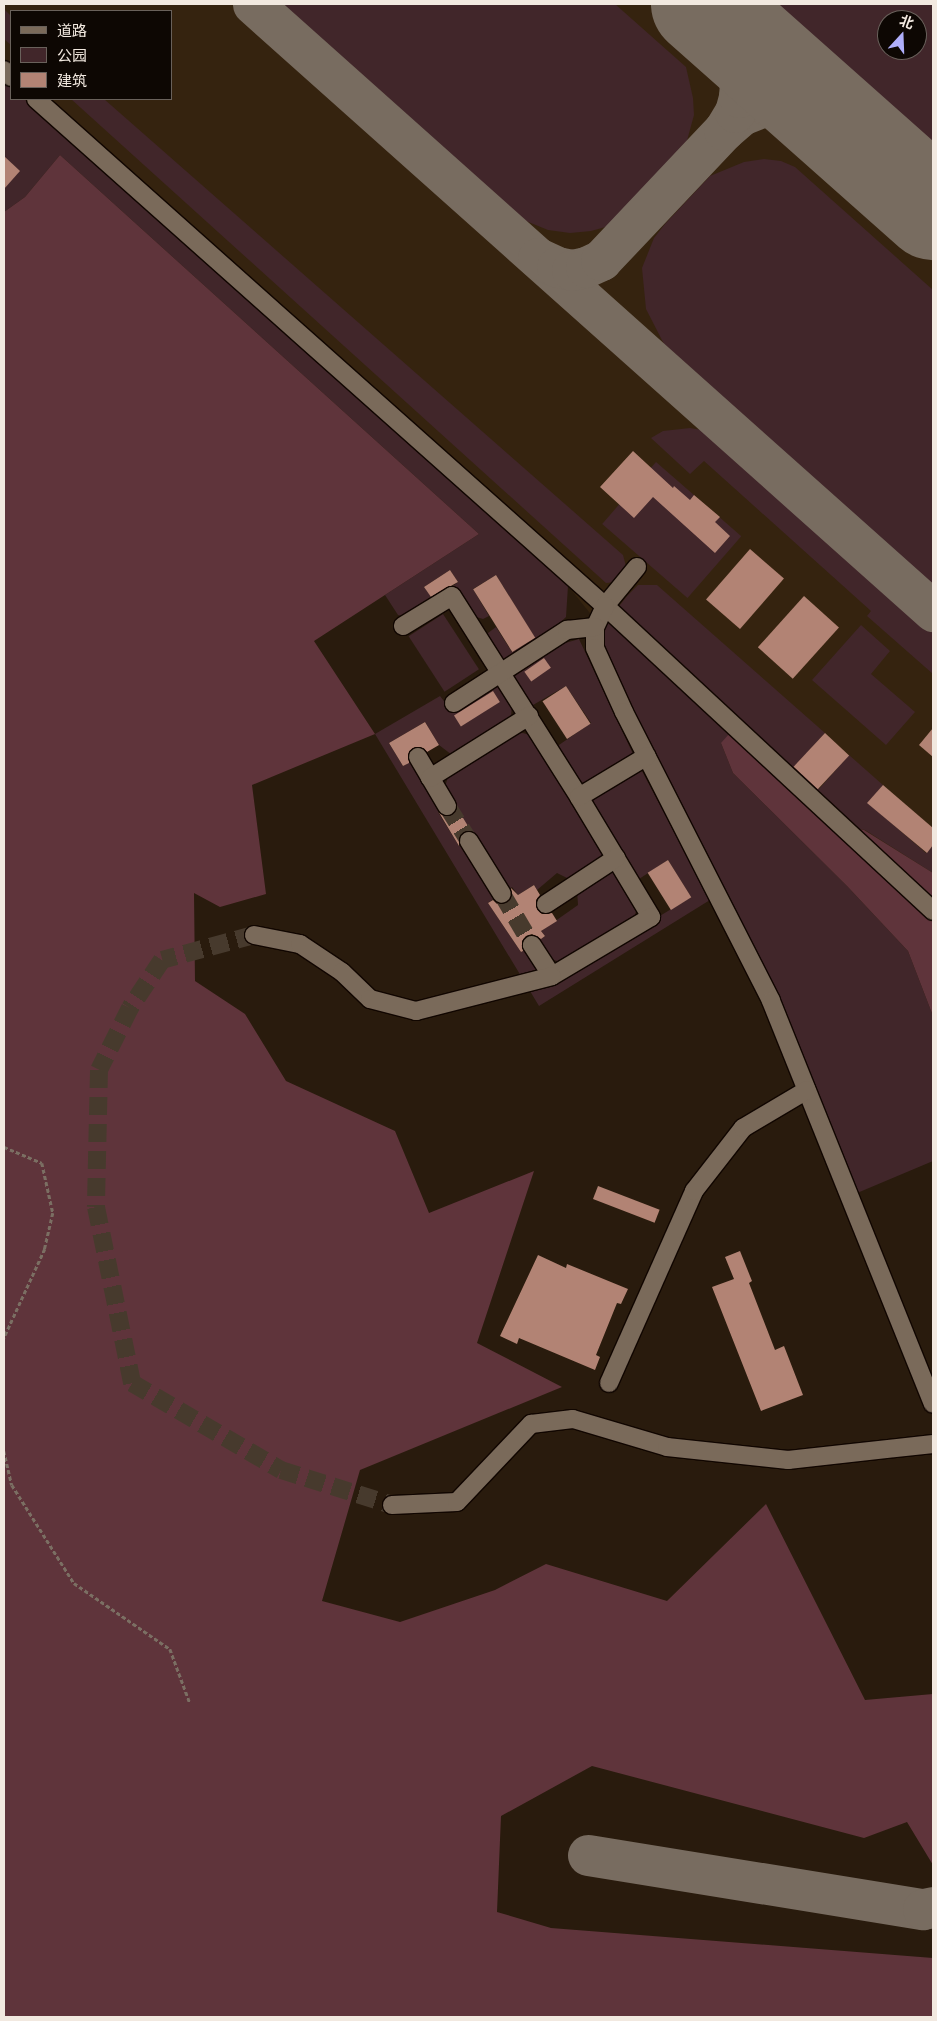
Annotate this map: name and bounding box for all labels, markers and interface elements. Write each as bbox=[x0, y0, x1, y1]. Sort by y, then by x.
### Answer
legend bbox=[10, 10, 172, 100]
north arrow bbox=[877, 10, 927, 60]
text: 北 bbox=[897, 11, 916, 32]
text: 道路 bbox=[57, 21, 87, 39]
text: 公园 bbox=[57, 46, 87, 64]
text: 建筑 bbox=[57, 71, 87, 89]

